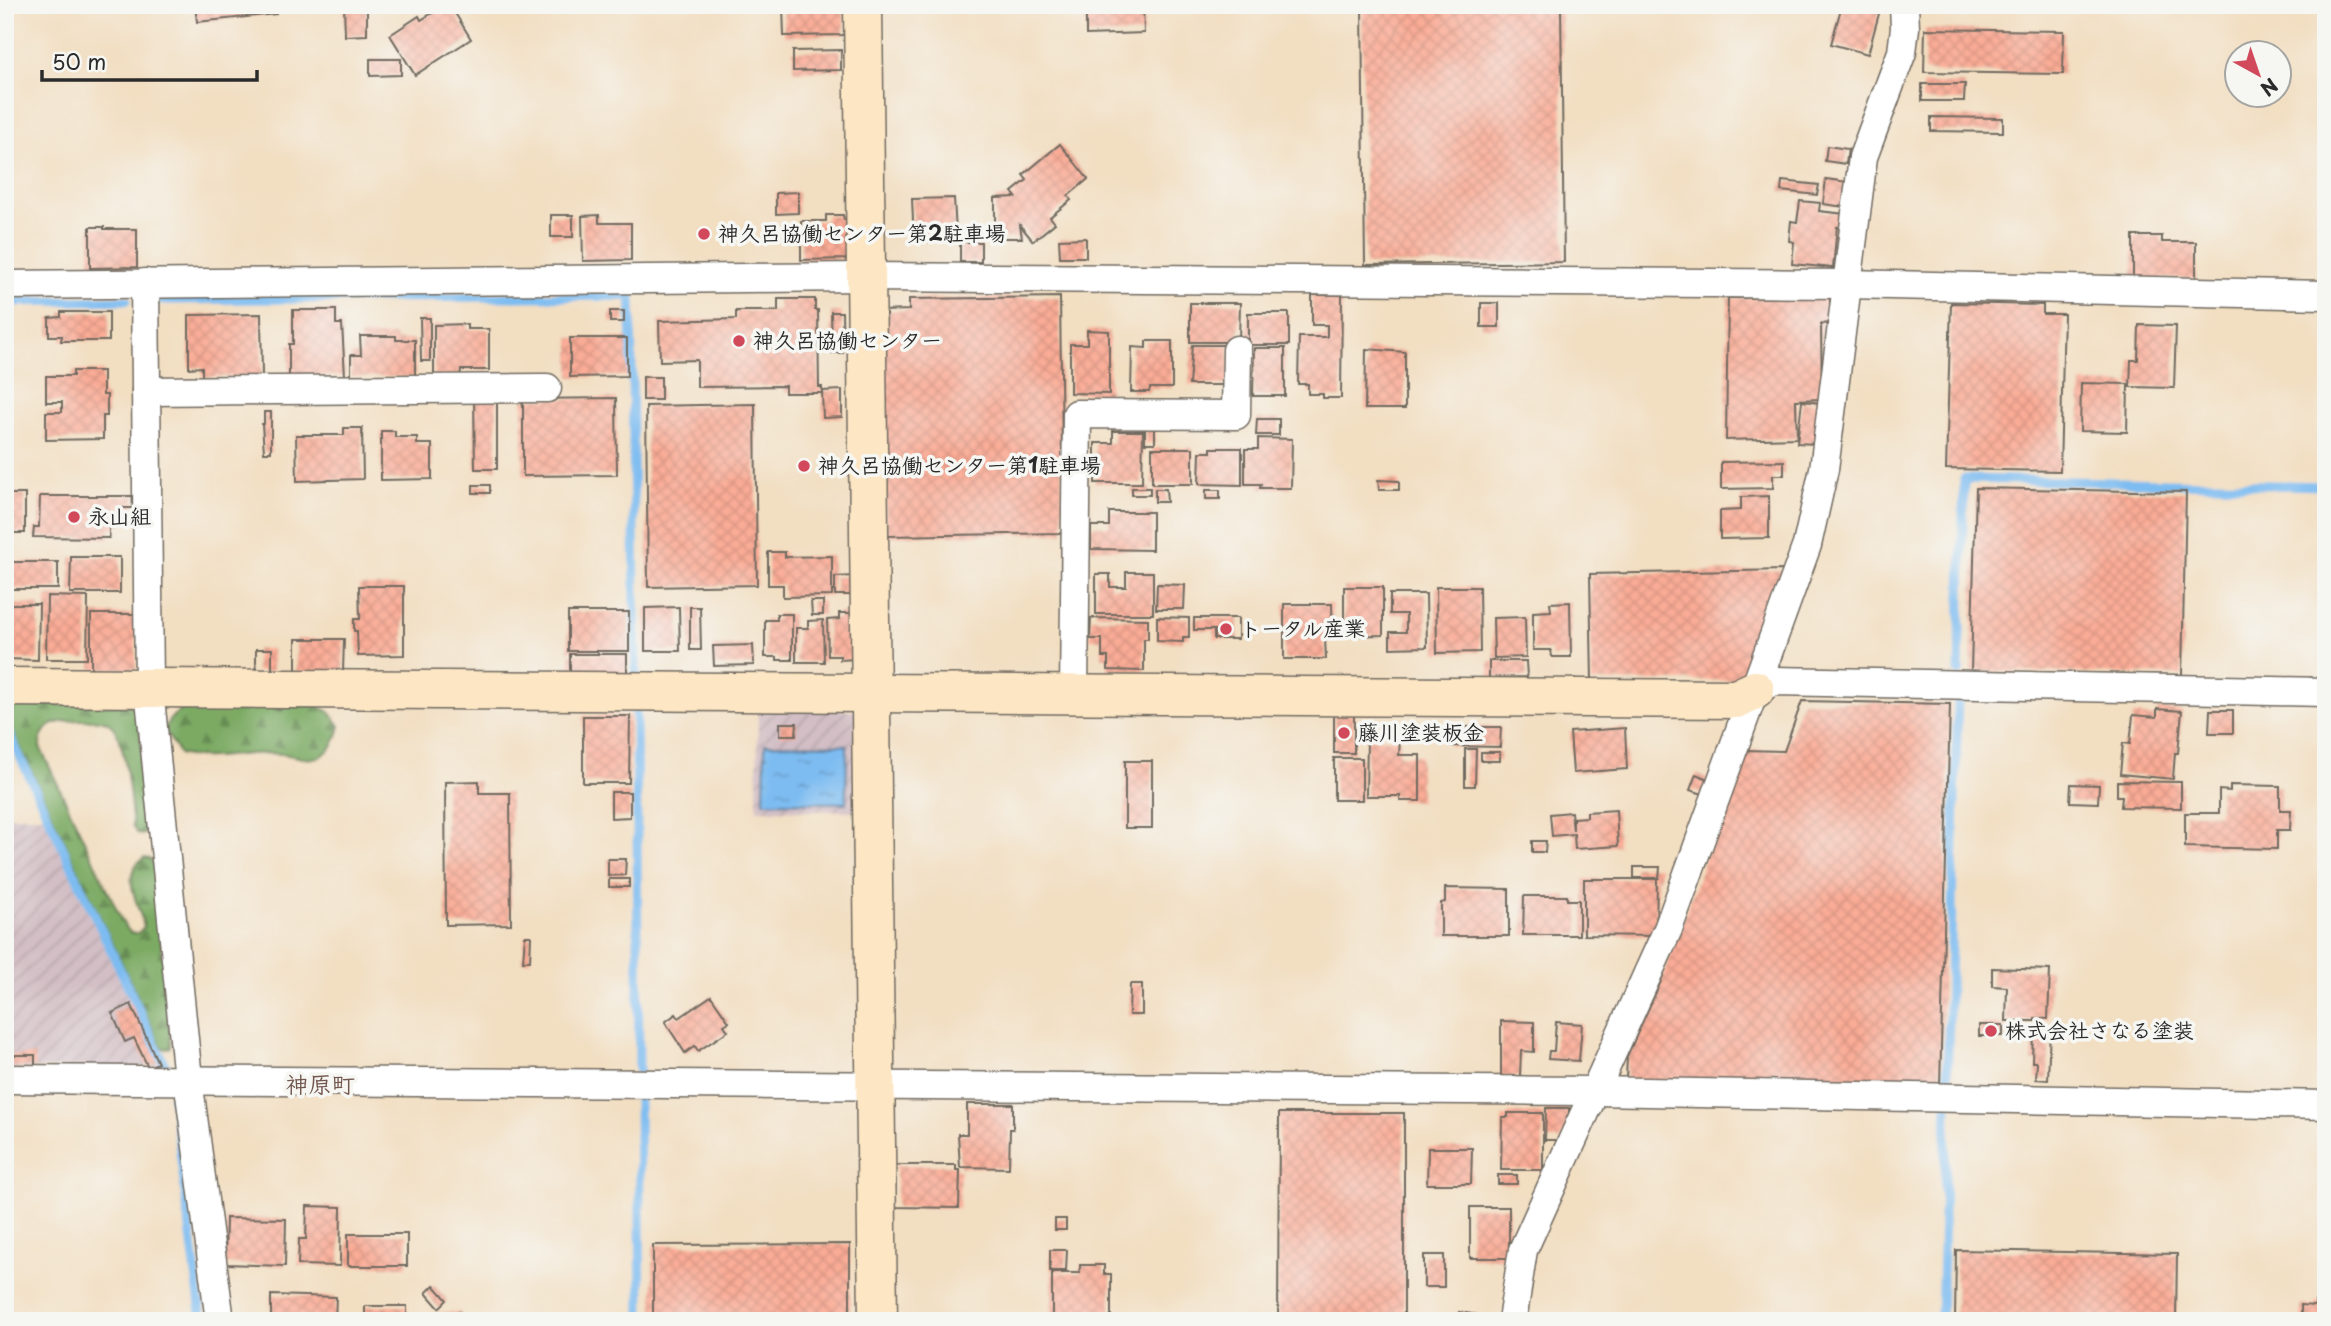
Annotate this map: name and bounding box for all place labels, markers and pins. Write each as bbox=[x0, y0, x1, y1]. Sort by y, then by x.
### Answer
place label: 神久呂協働センター第2駐車場 bbox=[718, 216, 1006, 248]
marker: 神久呂協働センター第2駐車場 bbox=[696, 226, 712, 242]
place label: 神久呂協働センター bbox=[753, 323, 942, 355]
marker: 神久呂協働センター bbox=[731, 333, 747, 349]
place label: 神久呂協働センター第1駐車場 bbox=[818, 448, 1101, 480]
marker: 神久呂協働センター第1駐車場 bbox=[796, 458, 812, 474]
place label: 永山組 bbox=[88, 499, 151, 531]
marker: 永山組 bbox=[66, 509, 82, 525]
place label: トータル産業 bbox=[1240, 611, 1365, 643]
marker: トータル産業 bbox=[1218, 621, 1234, 637]
place label: 藤川塗装板金 bbox=[1358, 715, 1484, 747]
marker: 藤川塗装板金 bbox=[1336, 725, 1352, 741]
place label: 株式会社さなる塗装 bbox=[2005, 1013, 2194, 1045]
marker: 株式会社さなる塗装 bbox=[1983, 1023, 1999, 1039]

